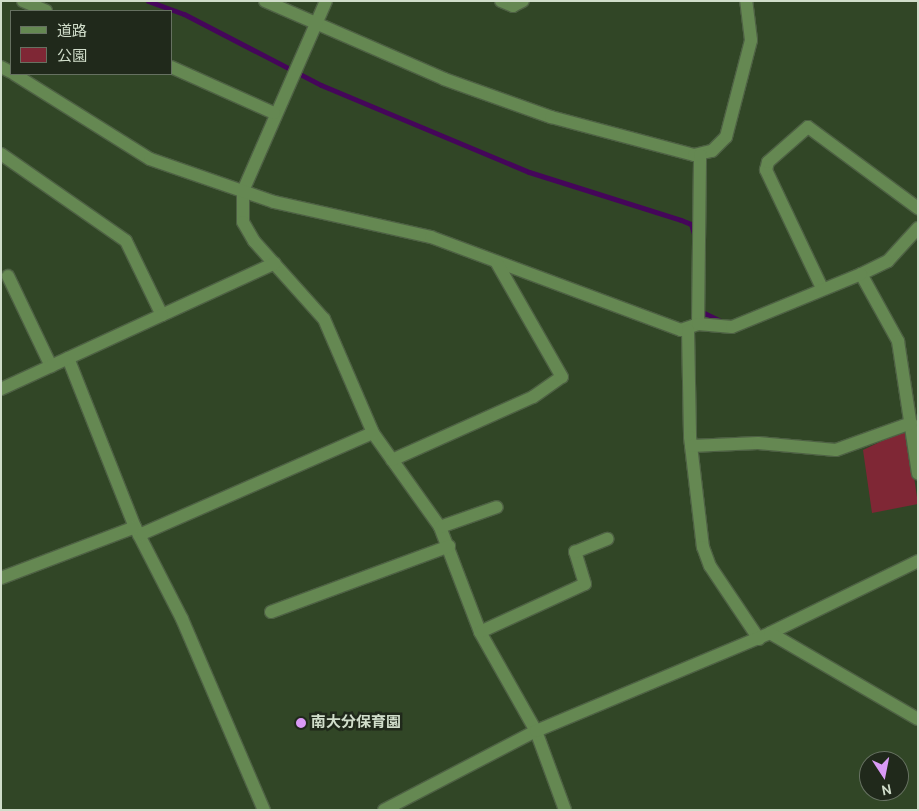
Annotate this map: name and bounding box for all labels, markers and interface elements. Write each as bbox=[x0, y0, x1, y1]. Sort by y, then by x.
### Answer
legend bbox=[10, 10, 172, 75]
text: 道路 bbox=[57, 22, 87, 40]
text: 公園 bbox=[57, 47, 87, 65]
place label: 南大分保育園 bbox=[311, 714, 401, 732]
marker: 南大分保育園 bbox=[295, 717, 307, 729]
north arrow bbox=[859, 751, 909, 801]
text: N bbox=[880, 780, 893, 800]

